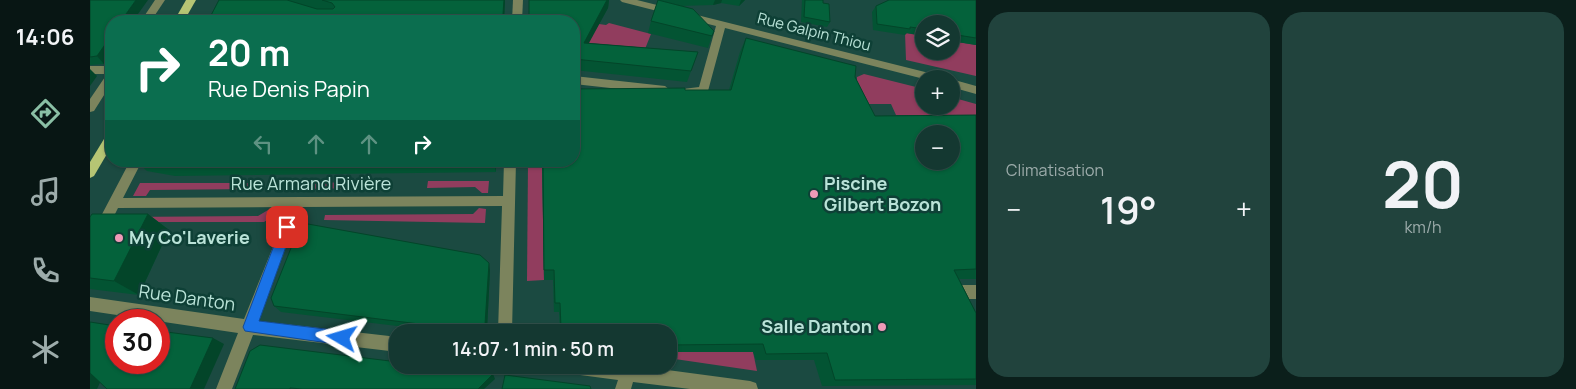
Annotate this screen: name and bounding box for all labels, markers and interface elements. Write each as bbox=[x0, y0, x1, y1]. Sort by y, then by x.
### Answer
street label: Rue Galpin Thiou bbox=[755, 7, 873, 56]
map controls bbox=[915, 15, 960, 170]
button: layers bbox=[915, 15, 960, 60]
text: 14:06 bbox=[16, 22, 74, 52]
text: 20 m bbox=[208, 29, 290, 77]
icon: right bbox=[125, 35, 190, 100]
button: + bbox=[915, 70, 960, 115]
text: Rue Denis Papin bbox=[208, 74, 370, 104]
icon: directions bbox=[28, 96, 63, 131]
button: − bbox=[915, 125, 960, 170]
icon: left bbox=[249, 130, 277, 158]
icon: ahead bbox=[302, 130, 330, 158]
icon: ahead bbox=[355, 130, 383, 158]
icon: right bbox=[408, 130, 436, 158]
text: 20 bbox=[1382, 139, 1464, 228]
text: Climatisation bbox=[1006, 159, 1104, 181]
street label: Rue Armand Rivière bbox=[231, 171, 391, 195]
place label: Piscine Gilbert Bozon bbox=[824, 171, 941, 216]
icon: music bbox=[28, 174, 63, 209]
text: 19° bbox=[1100, 183, 1157, 235]
marker: Piscine Gilbert Bozon bbox=[808, 188, 820, 200]
text: − bbox=[1006, 190, 1021, 228]
text: + bbox=[1236, 190, 1252, 228]
pin bbox=[266, 206, 308, 248]
icon: arrive bbox=[273, 213, 301, 241]
text: km/h bbox=[1404, 216, 1442, 238]
place label: My Co'Laverie bbox=[129, 225, 250, 249]
marker: My Co'Laverie bbox=[113, 232, 125, 244]
icon: phone bbox=[28, 253, 63, 288]
street label: Rue Danton bbox=[137, 278, 237, 316]
speed limit sign: 30 bbox=[105, 309, 170, 374]
position arrow bbox=[315, 311, 367, 363]
place label: Salle Danton bbox=[761, 314, 872, 338]
marker: Salle Danton bbox=[876, 321, 888, 333]
icon: climate bbox=[28, 332, 63, 367]
text: 14:07 · 1 min · 50 m bbox=[452, 336, 614, 362]

